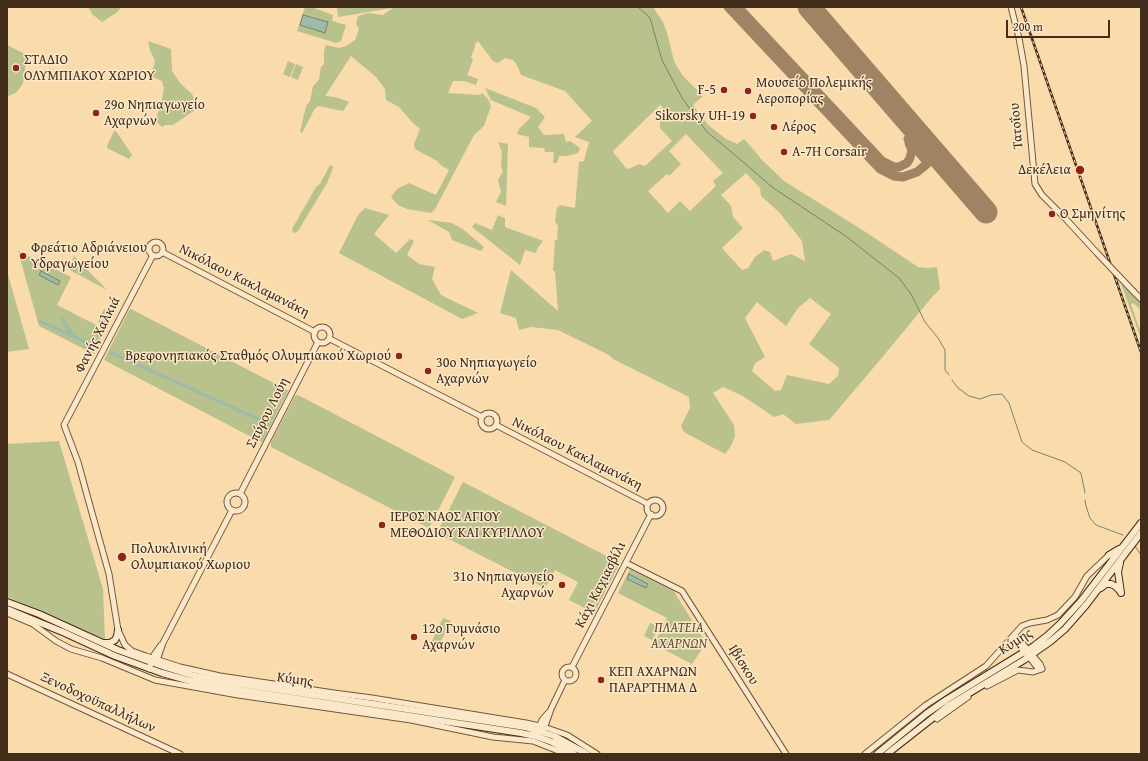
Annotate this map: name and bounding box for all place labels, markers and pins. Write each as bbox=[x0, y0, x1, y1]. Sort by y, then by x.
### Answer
place label: ΣΤΑΔΙΟ ΟΛΥΜΠΙΑΚΟΥ ΧΩΡΙΟΥ bbox=[24, 52, 155, 84]
marker: ΣΤΑΔΙΟ ΟΛΥΜΠΙΑΚΟΥ ΧΩΡΙΟΥ bbox=[11, 63, 21, 73]
place label: Μουσείο Πολεμικής Αεροπορίας bbox=[756, 75, 872, 108]
place label: F-5 bbox=[698, 82, 716, 98]
marker: F-5 bbox=[719, 85, 729, 95]
marker: Μουσείο Πολεμικής Αεροπορίας bbox=[743, 86, 753, 96]
place label: 29ο Νηπιαγωγείο Αχαρνών bbox=[104, 97, 205, 130]
marker: 29ο Νηπιαγωγείο Αχαρνών bbox=[91, 108, 101, 118]
place label: Sikorsky UH-19 bbox=[655, 108, 745, 124]
marker: Sikorsky UH-19 bbox=[748, 111, 758, 121]
place label: Λέρος bbox=[782, 119, 816, 135]
marker: Λέρος bbox=[769, 122, 779, 132]
place label: A-7H Corsair bbox=[792, 144, 867, 160]
marker: A-7H Corsair bbox=[779, 147, 789, 157]
place label: Δεκέλεια bbox=[1018, 162, 1071, 178]
marker: Δεκέλεια bbox=[1074, 164, 1086, 176]
place label: Ο Σμηνίτης bbox=[1060, 206, 1126, 222]
marker: Ο Σμηνίτης bbox=[1047, 209, 1057, 219]
place label: Φρεάτιο Αδριάνειου Υδραγωγείου bbox=[31, 240, 147, 272]
marker: Φρεάτιο Αδριάνειου Υδραγωγείου bbox=[18, 251, 28, 261]
place label: Βρεφονηπιακός Σταθμός Ολυμπιακού Χωριού bbox=[125, 348, 391, 364]
marker: Βρεφονηπιακός Σταθμός Ολυμπιακού Χωριού bbox=[394, 351, 404, 361]
place label: 30ο Νηπιαγωγείο Αχαρνών bbox=[436, 355, 537, 388]
marker: 30ο Νηπιαγωγείο Αχαρνών bbox=[423, 366, 433, 376]
place label: ΙΕΡΟΣ ΝΑΟΣ ΑΓΙΟΥ ΜΕΘΟΔΙΟΥ ΚΑΙ ΚΥΡΙΛΛΟΥ bbox=[390, 509, 544, 542]
marker: ΙΕΡΟΣ ΝΑΟΣ ΑΓΙΟΥ ΜΕΘΟΔΙΟΥ ΚΑΙ ΚΥΡΙΛΛΟΥ bbox=[377, 520, 387, 530]
place label: Πολυκλινική Ολυμπιακού Χωριου bbox=[131, 541, 250, 574]
marker: Πολυκλινική Ολυμπιακού Χωριου bbox=[116, 551, 128, 563]
place label: 31ο Νηπιαγωγείο Αχαρνών bbox=[453, 569, 554, 602]
marker: 31ο Νηπιαγωγείο Αχαρνών bbox=[557, 580, 567, 590]
place label: 12ο Γυμνάσιο Αχαρνών bbox=[422, 621, 500, 654]
marker: 12ο Γυμνάσιο Αχαρνών bbox=[409, 632, 419, 642]
place label: ΚΕΠ ΑΧΑΡΝΩΝ ΠΑΡΑΡΤΗΜΑ Δ bbox=[609, 664, 697, 696]
marker: ΚΕΠ ΑΧΑΡΝΩΝ ΠΑΡΑΡΤΗΜΑ Δ bbox=[596, 675, 606, 685]

